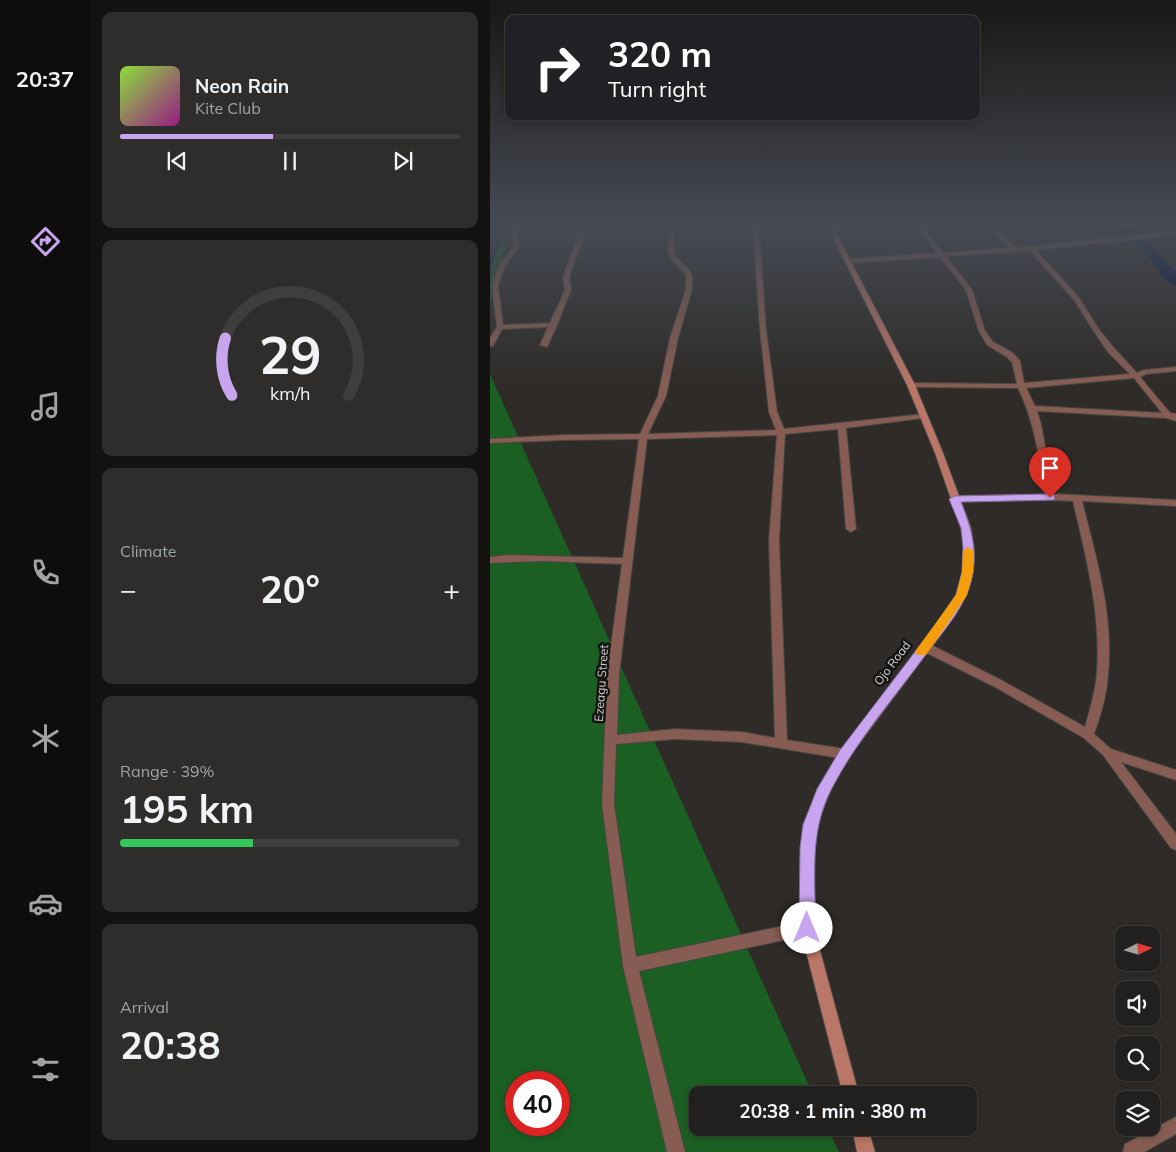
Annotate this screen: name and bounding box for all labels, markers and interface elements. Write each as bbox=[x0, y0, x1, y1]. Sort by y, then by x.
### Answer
text: 320 m bbox=[608, 32, 712, 76]
icon: right bbox=[525, 35, 590, 100]
text: 20:37 bbox=[16, 65, 74, 93]
text: Neon Rain bbox=[195, 74, 289, 98]
text: Turn right bbox=[608, 75, 706, 103]
text: Kite Club bbox=[195, 98, 261, 118]
icon: previous bbox=[163, 147, 191, 175]
icon: pause bbox=[276, 147, 304, 175]
icon: next bbox=[389, 147, 417, 175]
icon: directions bbox=[28, 224, 63, 259]
text: 29 bbox=[259, 322, 321, 387]
text: km/h bbox=[270, 382, 310, 404]
icon: music bbox=[28, 389, 63, 424]
pin bbox=[1029, 447, 1071, 498]
icon: arrive bbox=[1036, 454, 1064, 482]
text: Climate bbox=[120, 541, 176, 561]
icon: phone bbox=[28, 555, 63, 590]
text: 20° bbox=[260, 565, 320, 613]
text: − bbox=[120, 572, 137, 607]
text: + bbox=[443, 572, 460, 607]
street label: Ojo Road bbox=[871, 638, 913, 688]
street label: Ezeagu Street bbox=[591, 644, 611, 722]
icon: climate bbox=[28, 721, 63, 756]
text: Range · 39% bbox=[120, 761, 215, 781]
text: 195 km bbox=[120, 785, 254, 833]
icon: car bbox=[28, 886, 63, 921]
position arrow bbox=[780, 901, 832, 953]
north arrow bbox=[1115, 926, 1160, 971]
map controls bbox=[1115, 926, 1160, 1136]
button: sound bbox=[1115, 981, 1160, 1026]
text: Arrival bbox=[120, 997, 169, 1017]
text: 20:38 bbox=[120, 1021, 221, 1069]
button: search bbox=[1115, 1036, 1160, 1081]
icon: filters bbox=[28, 1052, 63, 1087]
speed limit sign: 40 bbox=[505, 1071, 570, 1136]
button: layers bbox=[1115, 1091, 1160, 1136]
text: 20:38 · 1 min · 380 m bbox=[739, 1099, 927, 1123]

